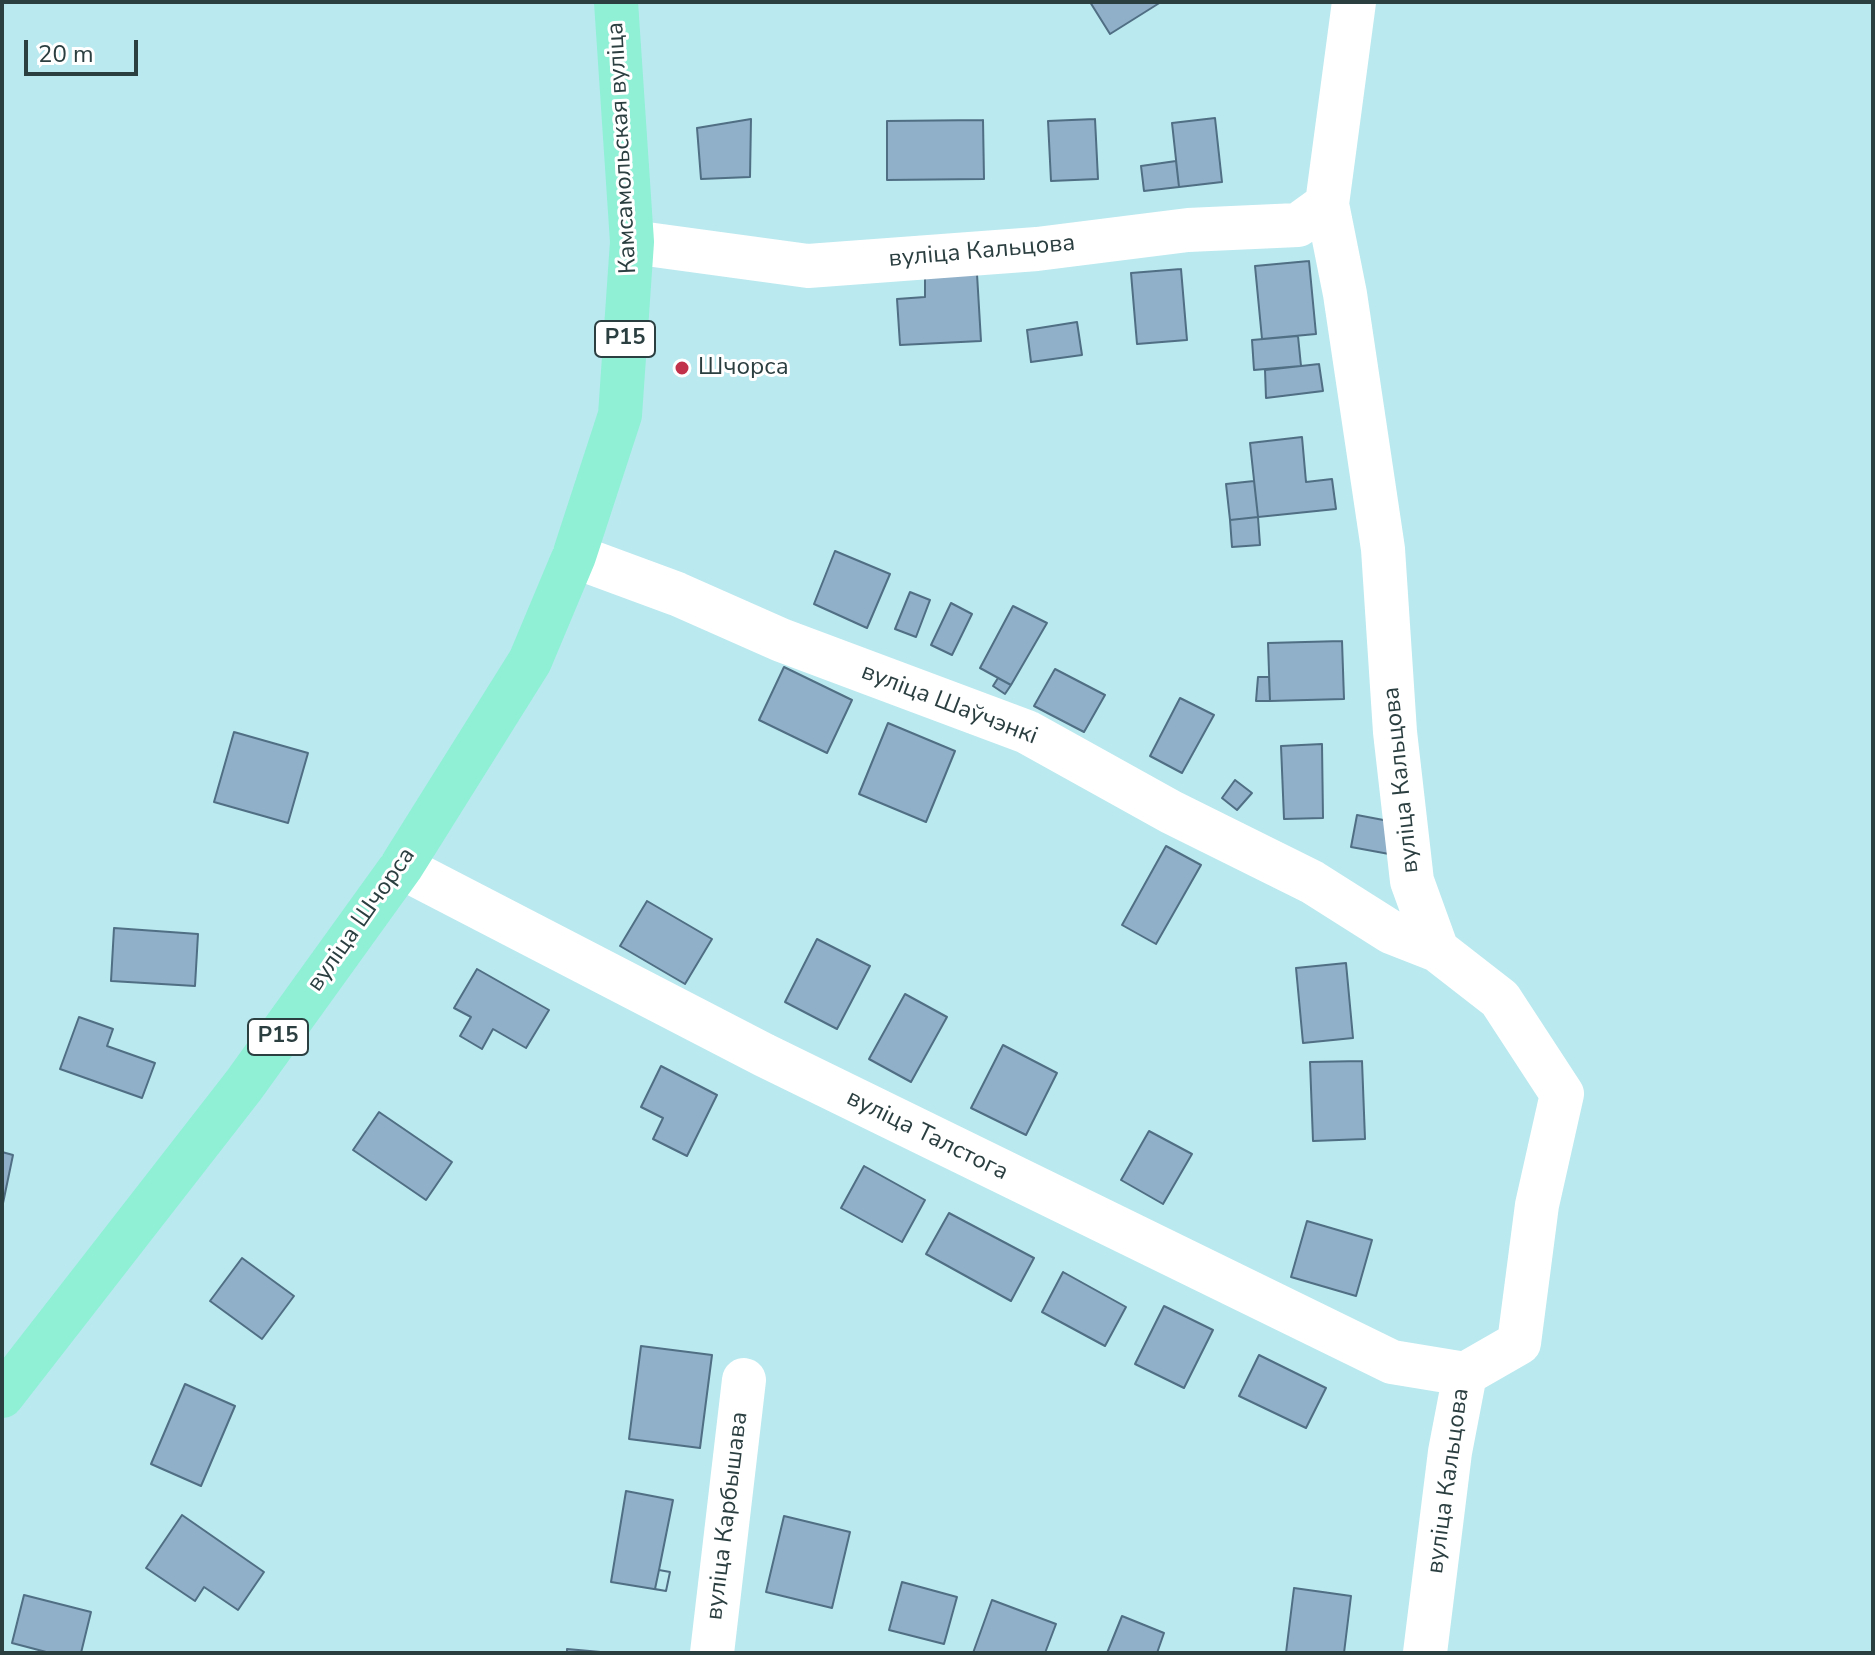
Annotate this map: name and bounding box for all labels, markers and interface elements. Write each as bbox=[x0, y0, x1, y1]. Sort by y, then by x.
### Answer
street label: Камсамольская вуліца bbox=[602, 21, 644, 275]
scale bar bbox=[28, 24, 142, 74]
text: 20 m bbox=[38, 38, 94, 70]
street label: вуліца Кальцова bbox=[888, 230, 1076, 274]
road number: Р15 bbox=[595, 321, 655, 357]
place label: Шчорса bbox=[698, 354, 789, 382]
marker: Шчорса bbox=[673, 359, 691, 377]
street label: вуліца Шаўчэнкі bbox=[857, 658, 1041, 752]
street label: вуліца Кальцова bbox=[1378, 686, 1426, 874]
street label: вуліца Шчорса bbox=[302, 843, 422, 997]
road number: Р15 bbox=[248, 1019, 308, 1055]
street label: вуліца Талстога bbox=[841, 1084, 1013, 1188]
street label: вуліца Кальцова bbox=[1422, 1386, 1476, 1576]
street label: вуліца Карбышава bbox=[701, 1410, 755, 1622]

